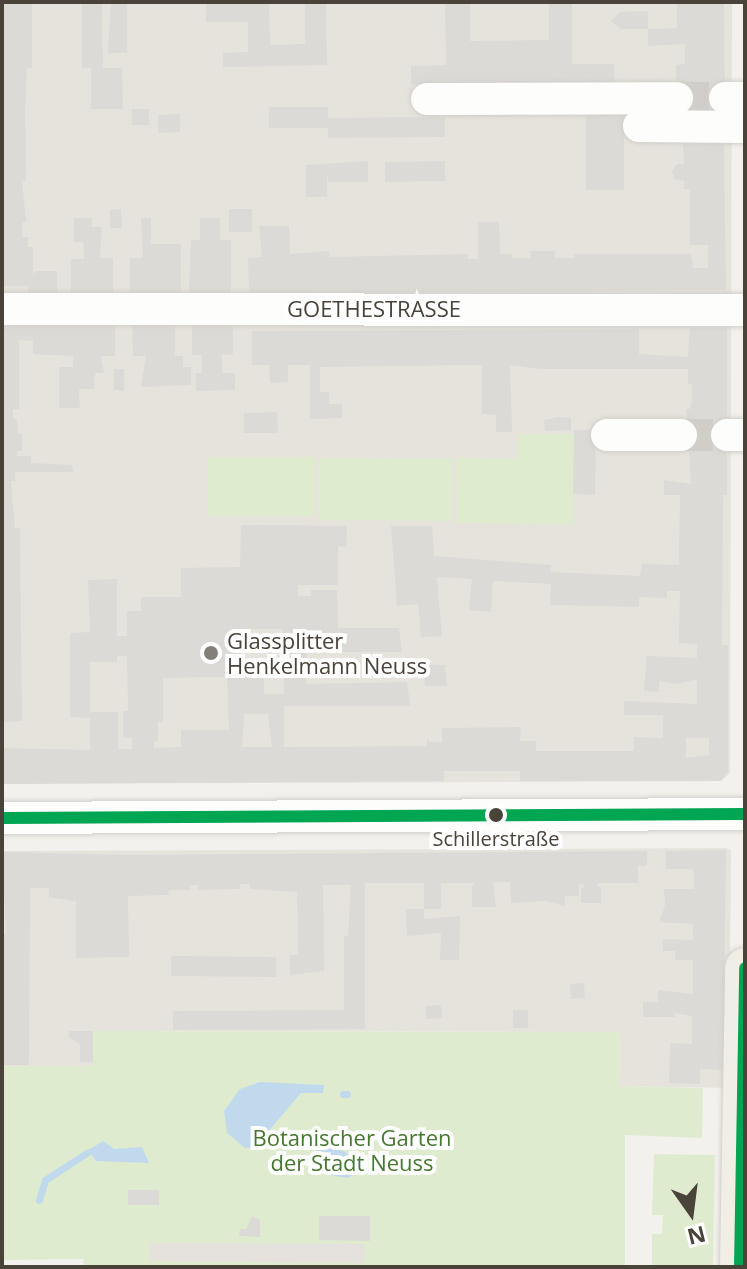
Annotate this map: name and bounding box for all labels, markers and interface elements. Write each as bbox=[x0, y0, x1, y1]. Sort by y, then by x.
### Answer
street label: GOETHESTRASSE bbox=[287, 296, 461, 322]
place label: Glassplitter Henkelmann Neuss bbox=[227, 627, 427, 678]
marker: Glassplitter Henkelmann Neuss bbox=[202, 644, 220, 662]
marker: Schillerstraße bbox=[488, 807, 504, 823]
place label: Schillerstraße bbox=[433, 826, 559, 850]
park label: Botanischer Garten der Stadt Neuss bbox=[252, 1124, 452, 1176]
north arrow bbox=[651, 1173, 731, 1253]
text: N bbox=[685, 1220, 709, 1253]

